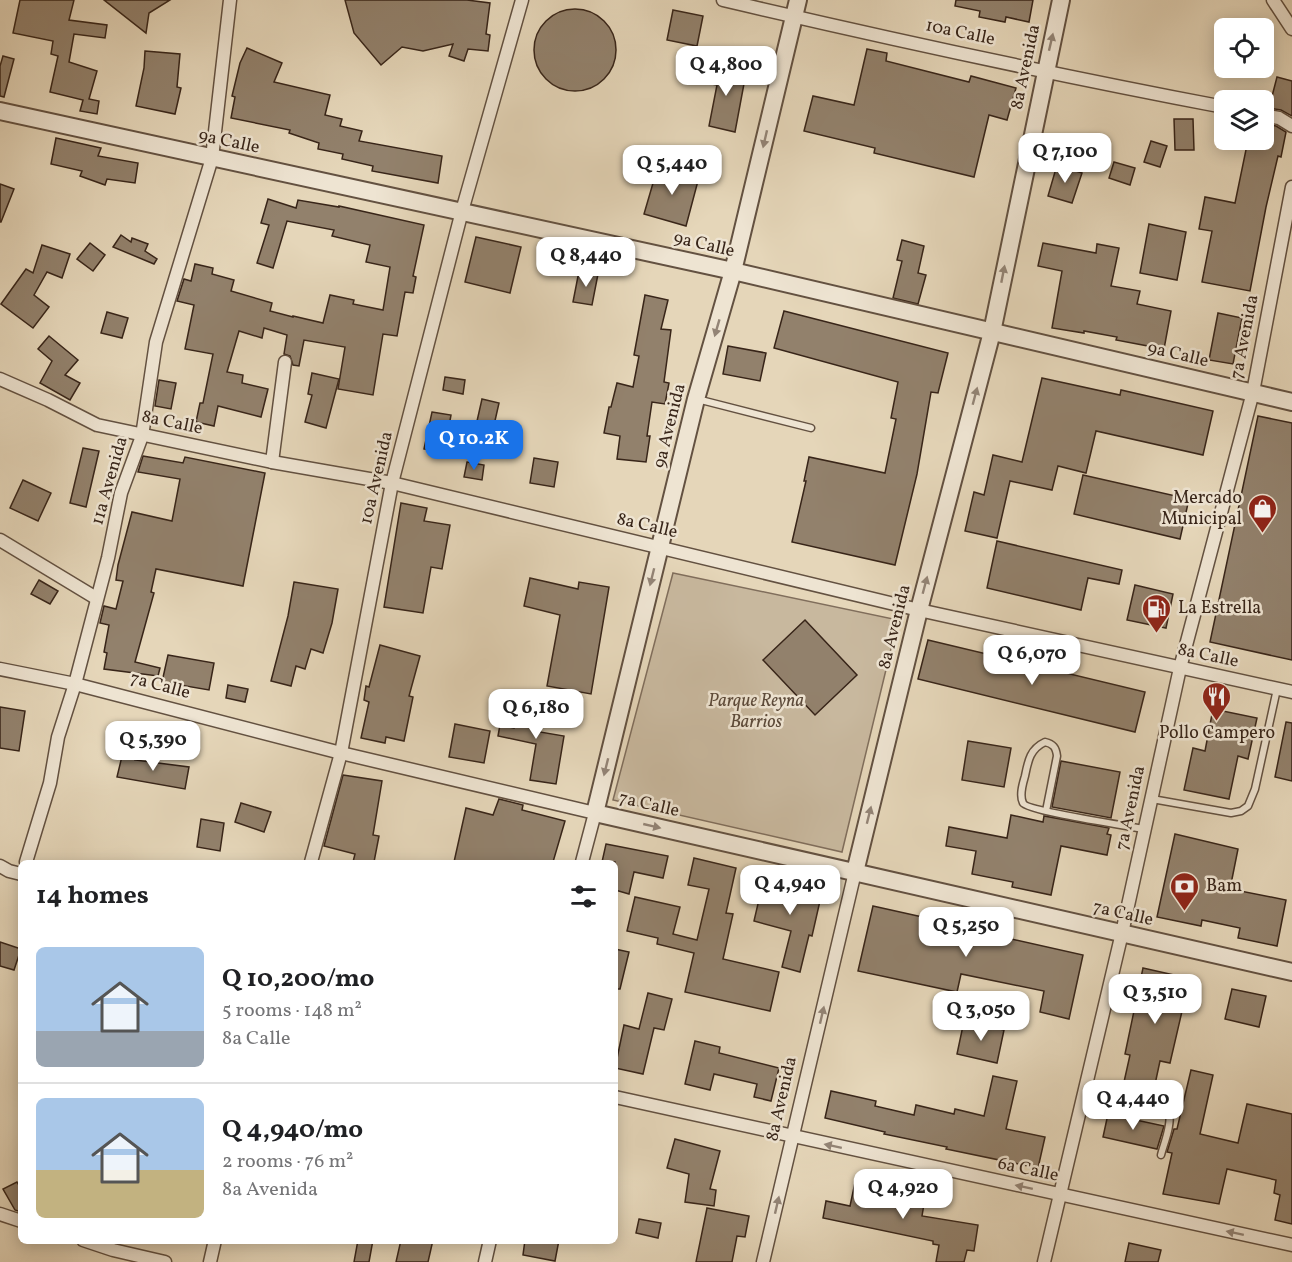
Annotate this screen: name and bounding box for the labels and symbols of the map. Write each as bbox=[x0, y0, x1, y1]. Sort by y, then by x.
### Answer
street label: 10a Calle bbox=[923, 13, 997, 53]
street label: 8a Avenida bbox=[1005, 22, 1047, 112]
one-way arrow bbox=[1047, 32, 1056, 51]
pin: Q 4,800 bbox=[671, 46, 781, 97]
street label: 9a Calle bbox=[196, 123, 262, 161]
one-way arrow bbox=[760, 129, 770, 148]
pin: Q 7,100 bbox=[1010, 133, 1120, 184]
pin: Q 5,440 bbox=[617, 145, 727, 196]
street label: 9a Calle bbox=[671, 226, 737, 264]
pin: Q 8,440 bbox=[531, 237, 641, 288]
one-way arrow bbox=[999, 265, 1009, 284]
street label: 7a Avenida bbox=[1225, 292, 1265, 382]
one-way arrow bbox=[712, 319, 721, 337]
street label: 9a Calle bbox=[1145, 336, 1211, 374]
street label: 9a Avenida bbox=[647, 381, 693, 471]
one-way arrow bbox=[971, 387, 980, 405]
street label: 8a Calle bbox=[139, 404, 205, 442]
pin: Q 10.2K bbox=[419, 420, 529, 471]
street label: 10a Avenida bbox=[354, 429, 400, 527]
street label: 11a Avenida bbox=[85, 434, 135, 528]
place label: Mercado Municipal bbox=[1161, 486, 1242, 532]
shop icon: Mercado Municipal bbox=[1247, 492, 1279, 534]
street label: 8a Calle bbox=[614, 507, 680, 545]
one-way arrow bbox=[647, 568, 657, 586]
one-way arrow bbox=[921, 575, 931, 594]
street label: 8a Avenida bbox=[872, 582, 918, 672]
fuel station icon: La Estrella bbox=[1141, 592, 1173, 634]
place label: La Estrella bbox=[1178, 596, 1261, 621]
pin: Q 6,070 bbox=[977, 635, 1087, 686]
street label: 8a Calle bbox=[1175, 637, 1241, 675]
street label: 7a Calle bbox=[127, 666, 193, 706]
restaurant icon: Pollo Campero bbox=[1201, 680, 1233, 722]
pin: Q 6,180 bbox=[481, 689, 591, 740]
park label: Parque Reyna Barrios bbox=[708, 689, 804, 735]
pin: Q 5,390 bbox=[98, 721, 208, 772]
place label: Pollo Campero bbox=[1159, 721, 1275, 746]
one-way arrow bbox=[600, 757, 610, 776]
street label: 7a Avenida bbox=[1110, 763, 1152, 853]
street label: 7a Calle bbox=[616, 786, 682, 824]
one-way arrow bbox=[865, 806, 875, 824]
one-way arrow bbox=[642, 821, 661, 831]
pin: Q 4,940 bbox=[735, 865, 845, 916]
bank icon: Bam bbox=[1169, 870, 1201, 912]
place label: Bam bbox=[1206, 874, 1242, 899]
street label: 7a Calle bbox=[1090, 895, 1156, 933]
pin: Q 5,250 bbox=[911, 907, 1021, 958]
pin: Q 3,510 bbox=[1100, 974, 1210, 1025]
pin: Q 3,050 bbox=[926, 991, 1036, 1042]
one-way arrow bbox=[817, 1006, 827, 1024]
street label: 8a Avenida bbox=[760, 1054, 804, 1144]
pin: Q 4,440 bbox=[1078, 1080, 1188, 1131]
one-way arrow bbox=[823, 1141, 842, 1150]
street label: 6a Calle bbox=[995, 1151, 1061, 1189]
pin: Q 4,920 bbox=[848, 1169, 958, 1220]
one-way arrow bbox=[1014, 1182, 1033, 1191]
one-way arrow bbox=[772, 1196, 782, 1214]
one-way arrow bbox=[1225, 1228, 1244, 1237]

